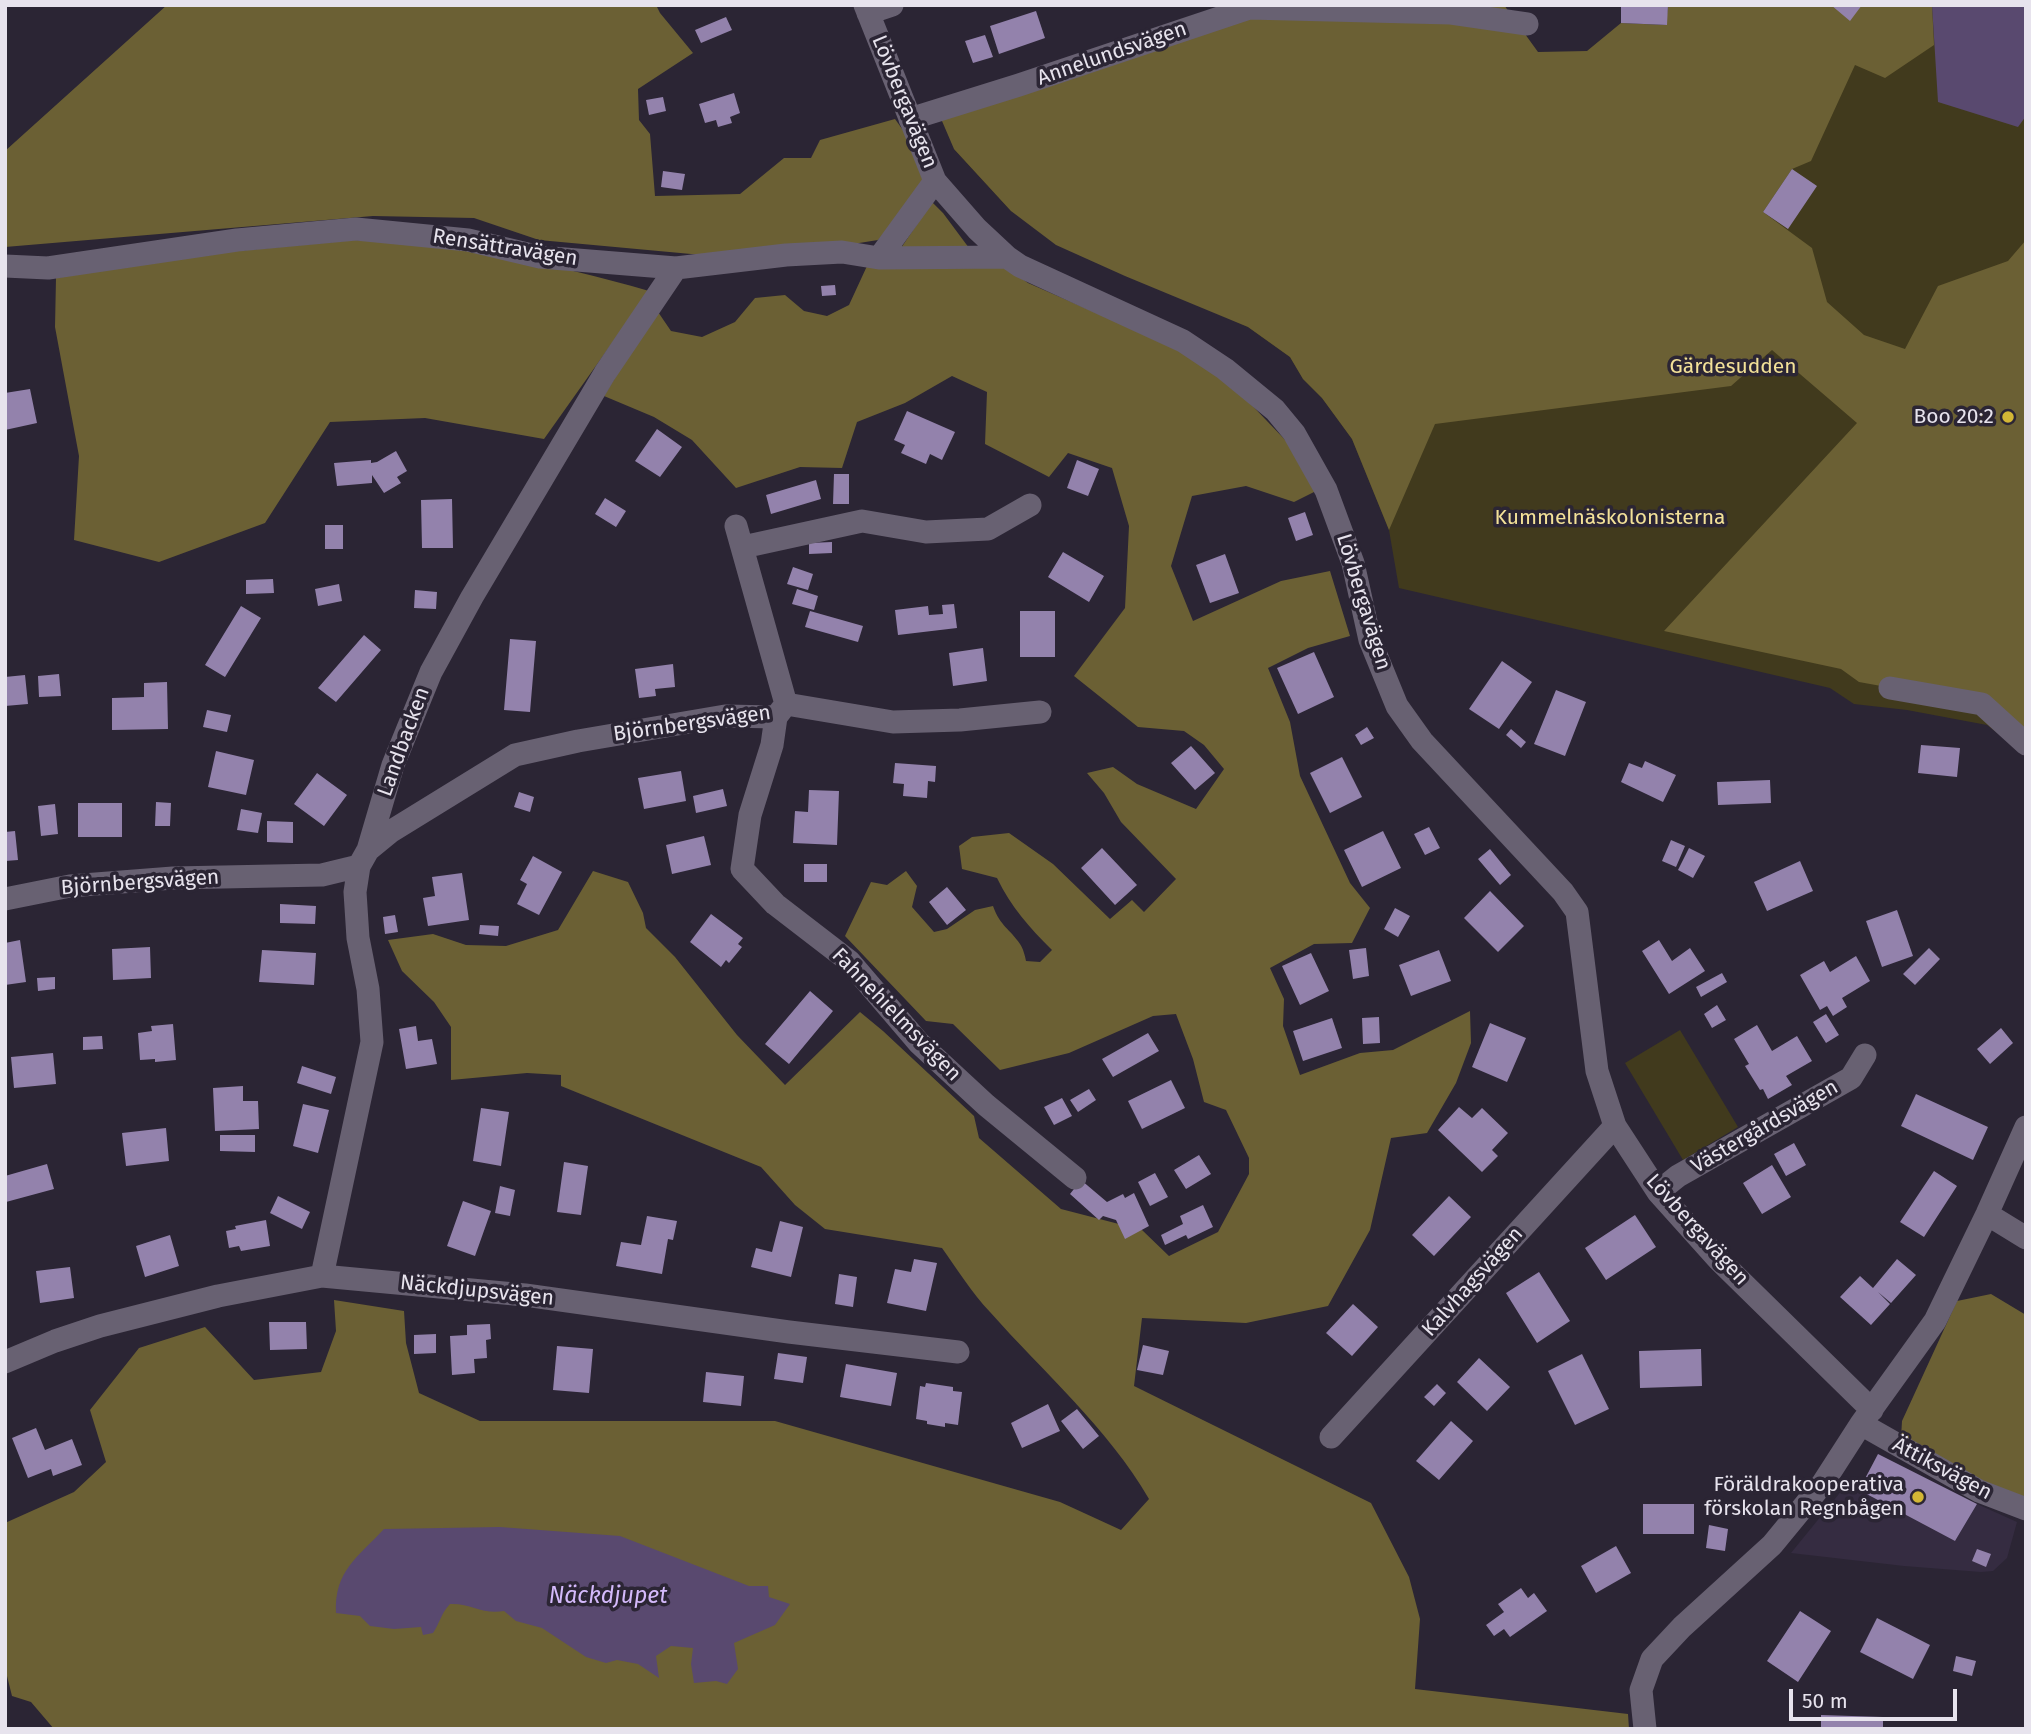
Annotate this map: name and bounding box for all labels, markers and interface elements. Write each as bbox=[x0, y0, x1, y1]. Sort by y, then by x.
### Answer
street label: Annelundsvägen bbox=[1034, 17, 1190, 91]
street label: Lövbergavägen bbox=[866, 32, 942, 172]
street label: Rensättravägen bbox=[431, 224, 579, 272]
park label: Gärdesudden bbox=[1669, 354, 1797, 380]
place label: Boo 20:2 bbox=[1914, 404, 1994, 430]
marker: Boo 20:2 bbox=[2000, 409, 2016, 425]
park label: Kummelnäskolonisterna bbox=[1494, 505, 1726, 531]
street label: Lövbergavägen bbox=[1330, 531, 1396, 673]
street label: Landbacken bbox=[373, 684, 435, 800]
street label: Björnbergsvägen bbox=[612, 700, 772, 748]
street label: Björnbergsvägen bbox=[60, 865, 220, 901]
street label: Fahnehielmsvägen bbox=[826, 943, 966, 1087]
street label: Västergårdsvägen bbox=[1687, 1075, 1843, 1179]
street label: Lövbergavägen bbox=[1640, 1169, 1754, 1291]
street label: Kalvhagsvägen bbox=[1417, 1222, 1529, 1342]
street label: Näckdjupsvägen bbox=[399, 1270, 555, 1312]
street label: Ättiksvägen bbox=[1888, 1432, 1996, 1506]
place label: Föräldrakooperativa förskolan Regnbågen bbox=[1704, 1472, 1904, 1522]
marker: Föräldrakooperativa förskolan Regnbågen bbox=[1910, 1489, 1926, 1505]
water label: Näckdjupet bbox=[549, 1583, 667, 1611]
scale bar bbox=[1793, 1674, 1961, 1718]
text: 50 m bbox=[1802, 1688, 1848, 1714]

